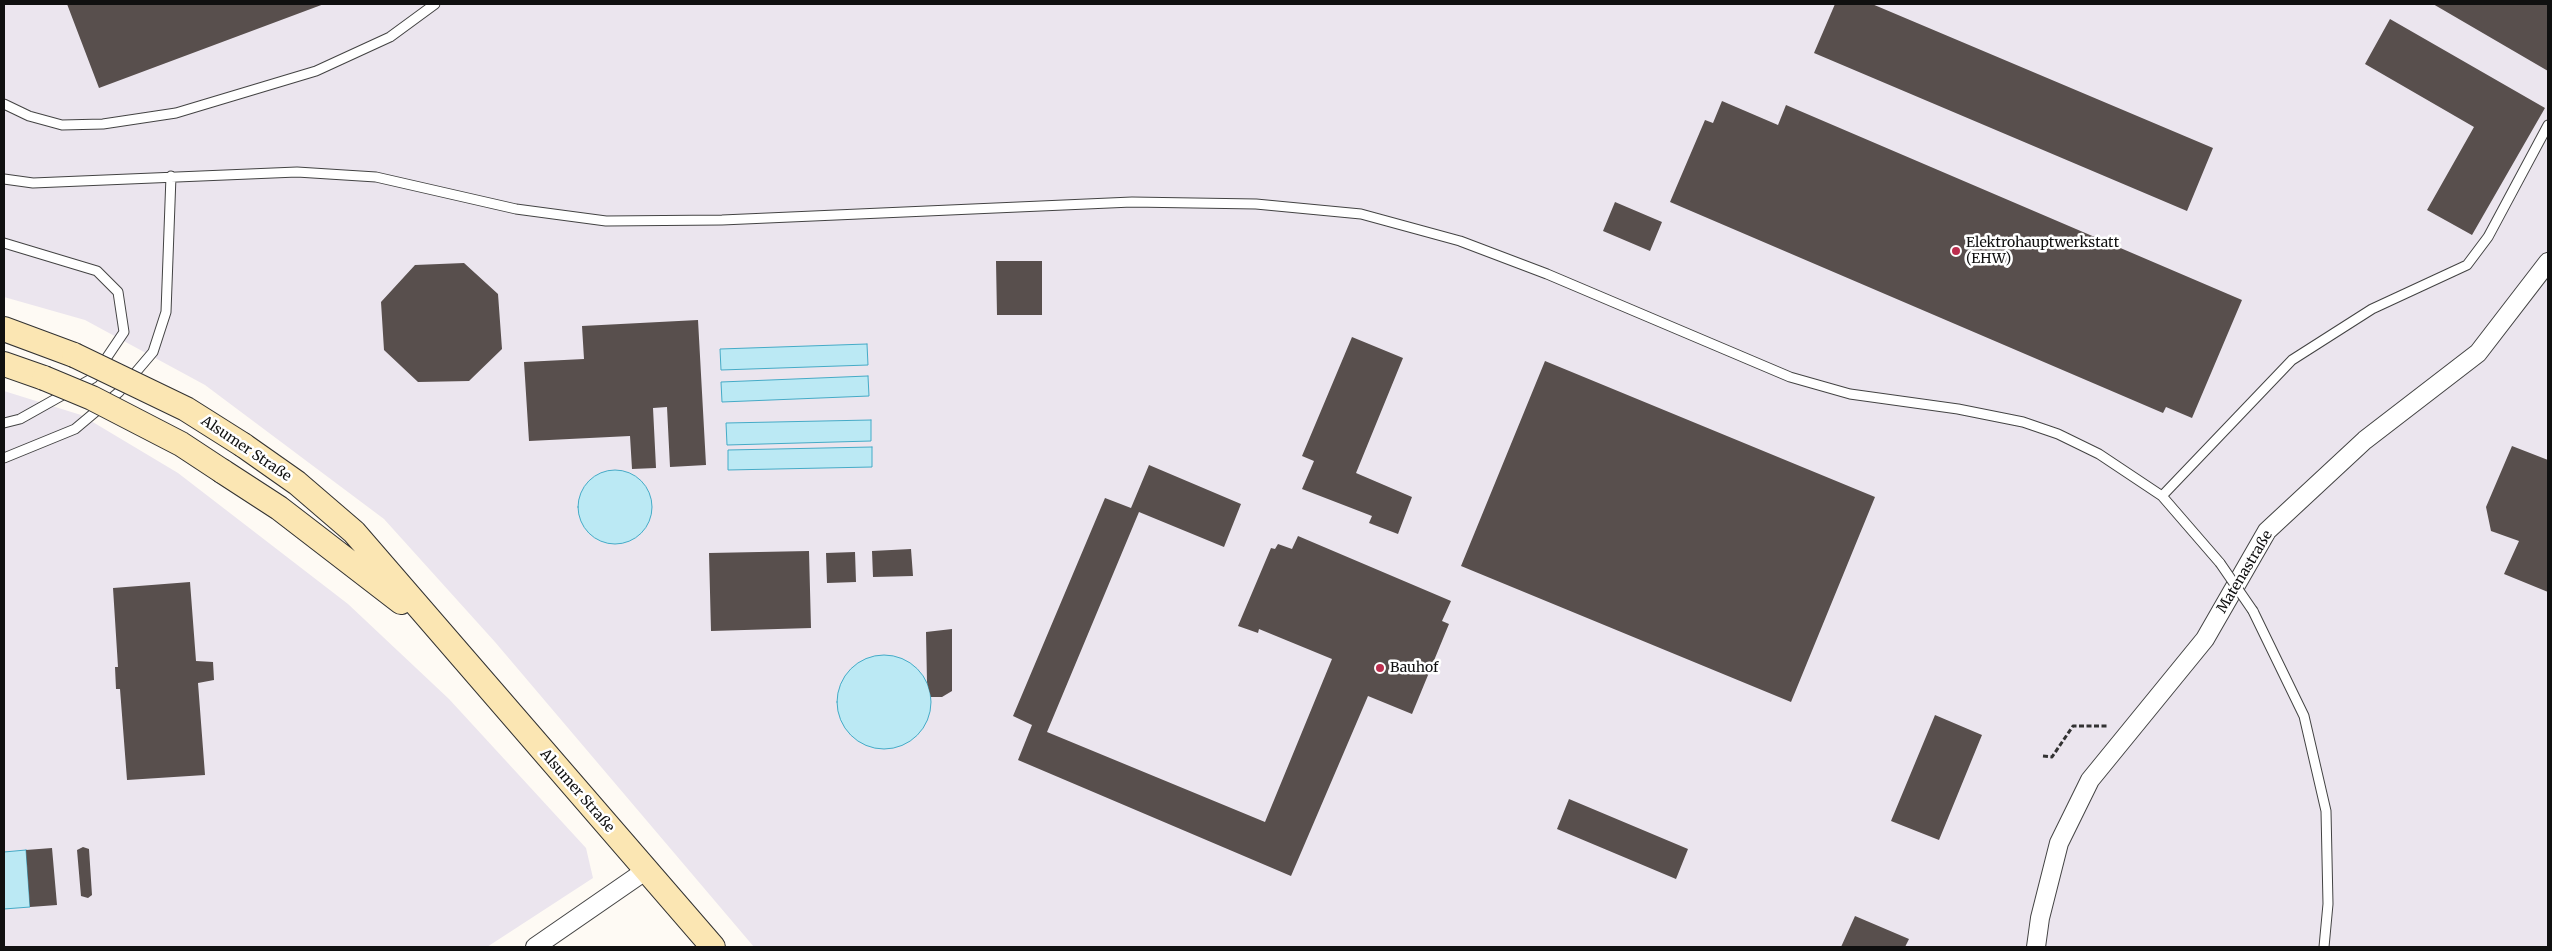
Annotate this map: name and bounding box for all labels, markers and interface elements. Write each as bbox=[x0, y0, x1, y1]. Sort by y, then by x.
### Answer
place label: Elektrohauptwerkstatt (EHW) bbox=[1966, 235, 2119, 268]
marker: Elektrohauptwerkstatt (EHW) bbox=[1950, 245, 1962, 257]
street label: Alsumer Straße bbox=[198, 413, 294, 485]
street label: Matenastraße bbox=[2214, 528, 2276, 616]
place label: Bauhof bbox=[1390, 660, 1438, 676]
marker: Bauhof bbox=[1374, 662, 1386, 674]
street label: Alsumer Straße bbox=[536, 746, 618, 836]

